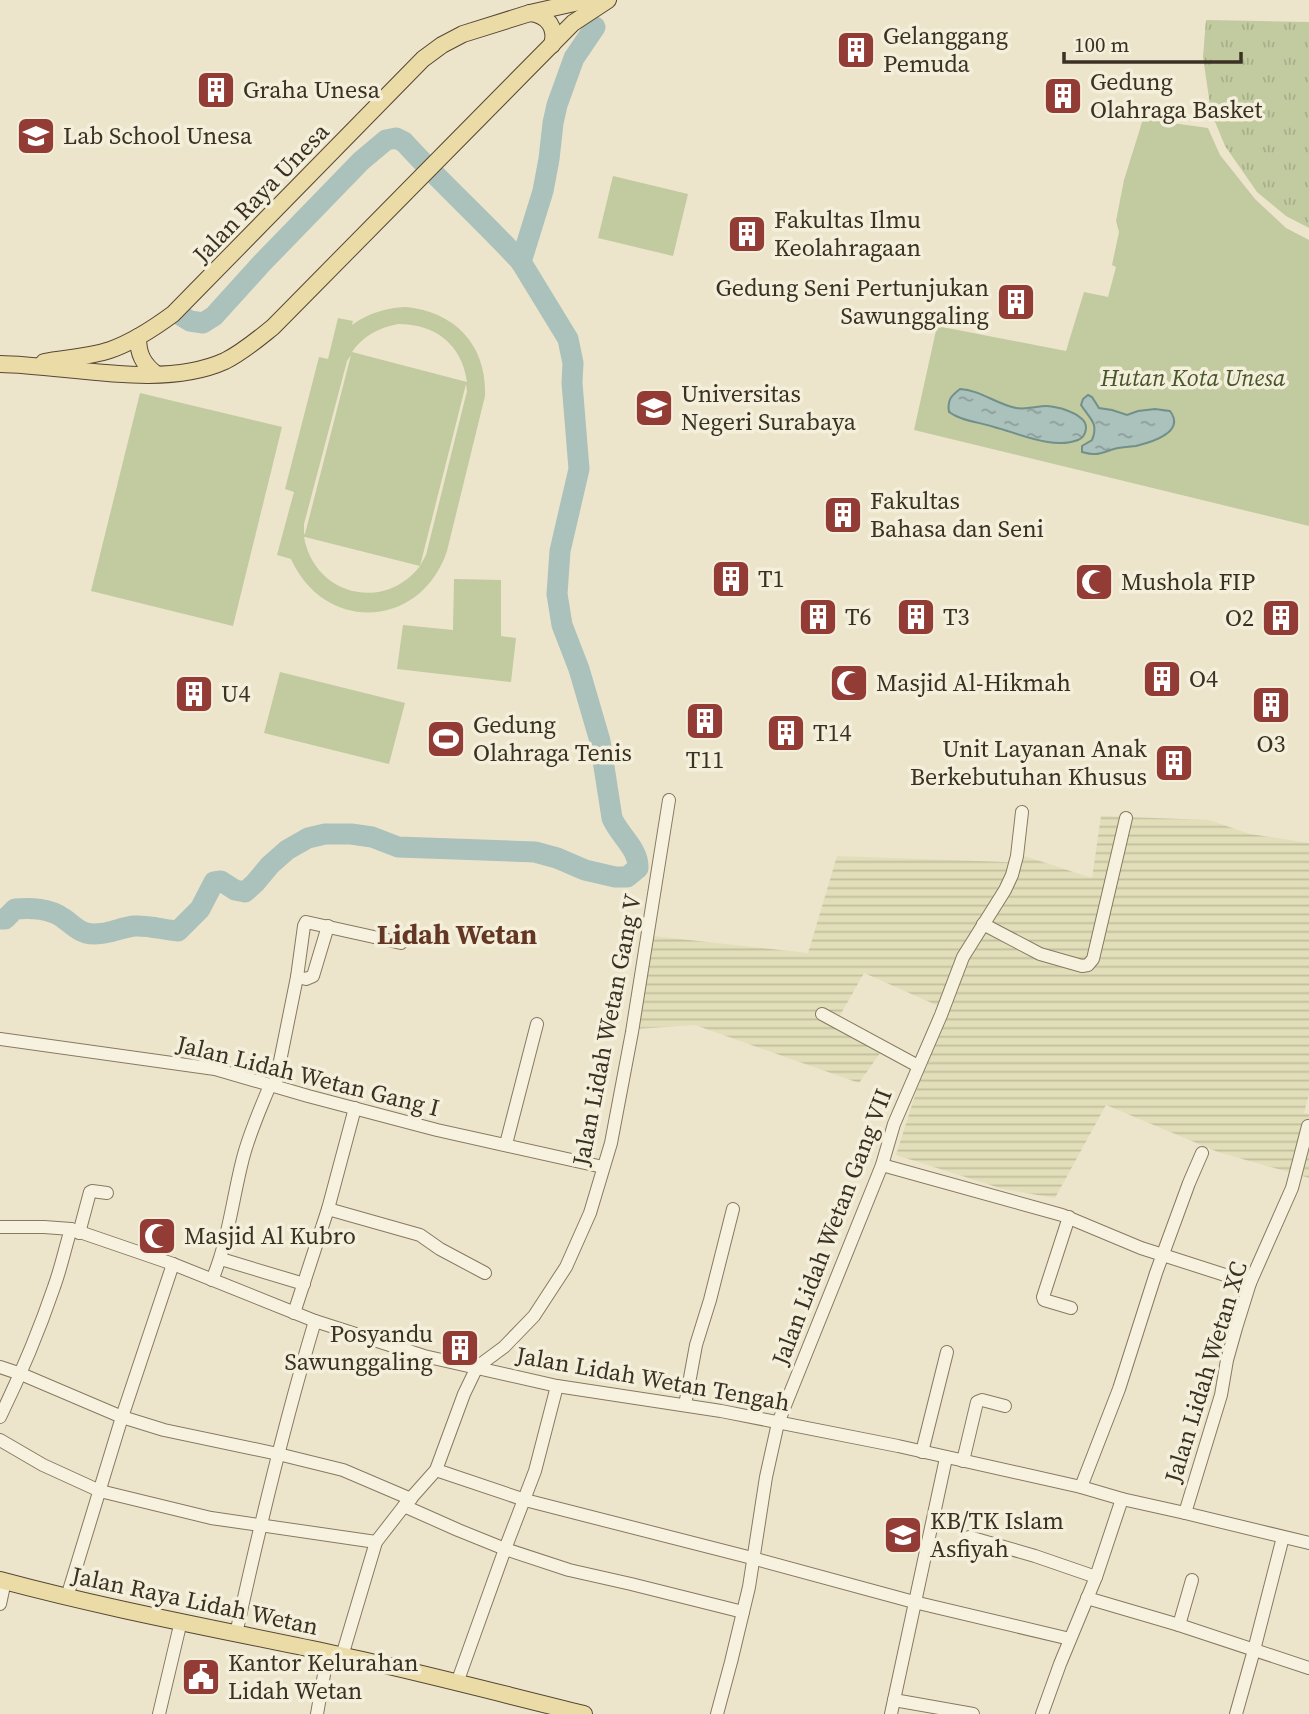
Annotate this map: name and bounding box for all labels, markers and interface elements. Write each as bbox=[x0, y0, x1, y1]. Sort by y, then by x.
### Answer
place label: Gelanggang Pemuda bbox=[883, 19, 1008, 80]
scale bar bbox=[1064, 21, 1241, 65]
building icon: Gelanggang Pemuda bbox=[835, 29, 877, 71]
text: 100 m bbox=[1074, 30, 1129, 59]
place label: Gedung Olahraga Basket bbox=[1090, 65, 1263, 126]
building icon: Graha Unesa bbox=[195, 69, 237, 111]
place label: Graha Unesa bbox=[243, 73, 381, 106]
building icon: Gedung Olahraga Basket bbox=[1042, 75, 1084, 117]
school or university icon: Lab School Unesa bbox=[15, 115, 57, 157]
street label: Jalan Raya Unesa bbox=[184, 115, 337, 271]
place label: Lab School Unesa bbox=[63, 119, 253, 152]
place label: Fakultas Ilmu Keolahragaan bbox=[774, 203, 921, 264]
building icon: Fakultas Ilmu Keolahragaan bbox=[726, 213, 768, 255]
place label: Gedung Seni Pertunjukan Sawunggaling bbox=[715, 271, 989, 332]
building icon: Gedung Seni Pertunjukan Sawunggaling bbox=[995, 281, 1037, 323]
park label: Hutan Kota Unesa bbox=[1100, 361, 1286, 394]
place label: Universitas Negeri Surabaya bbox=[681, 377, 857, 438]
school or university icon: Universitas Negeri Surabaya bbox=[633, 387, 675, 429]
place label: Fakultas Bahasa dan Seni bbox=[870, 484, 1044, 545]
building icon: Fakultas Bahasa dan Seni bbox=[822, 494, 864, 536]
building icon: T1 bbox=[710, 558, 752, 600]
mosque icon: Mushola FIP bbox=[1073, 561, 1115, 603]
place label: T1 bbox=[758, 562, 785, 595]
place label: Mushola FIP bbox=[1121, 565, 1255, 598]
building icon: T6 bbox=[797, 596, 839, 638]
building icon: T3 bbox=[895, 596, 937, 638]
building icon: O2 bbox=[1260, 597, 1302, 639]
place label: T6 bbox=[845, 600, 872, 633]
place label: T3 bbox=[943, 600, 970, 633]
place label: O2 bbox=[1225, 601, 1254, 634]
building icon: O4 bbox=[1141, 658, 1183, 700]
mosque icon: Masjid Al-Hikmah bbox=[828, 662, 870, 704]
place label: O4 bbox=[1189, 662, 1218, 695]
place label: Masjid Al-Hikmah bbox=[876, 666, 1071, 699]
building icon: U4 bbox=[173, 673, 215, 715]
place label: U4 bbox=[221, 677, 250, 710]
building icon: O3 bbox=[1250, 684, 1292, 726]
building icon: T11 bbox=[684, 700, 726, 742]
place label: Gedung Olahraga Tenis bbox=[473, 708, 632, 769]
building icon: T14 bbox=[765, 712, 807, 754]
place label: T14 bbox=[813, 716, 852, 749]
sports icon: Gedung Olahraga Tenis bbox=[425, 718, 467, 760]
place label: O3 bbox=[1257, 727, 1285, 760]
place label: Unit Layanan Anak Berkebutuhan Khusus bbox=[910, 732, 1148, 793]
building icon: Unit Layanan Anak Berkebutuhan Khusus bbox=[1153, 742, 1195, 784]
place label: T11 bbox=[686, 743, 724, 776]
street label: Jalan Lidah Wetan Gang V bbox=[564, 891, 649, 1170]
district label: Lidah Wetan bbox=[377, 915, 537, 953]
street label: Jalan Lidah Wetan Gang I bbox=[172, 1027, 443, 1124]
street label: Jalan Lidah Wetan Gang VII bbox=[763, 1084, 900, 1371]
mosque icon: Masjid Al Kubro bbox=[136, 1215, 178, 1257]
place label: Masjid Al Kubro bbox=[184, 1219, 356, 1252]
street label: Jalan Lidah Wetan XC bbox=[1156, 1257, 1255, 1487]
place label: Posyandu Sawunggaling bbox=[284, 1317, 433, 1378]
building icon: Posyandu Sawunggaling bbox=[439, 1327, 481, 1369]
street label: Jalan Lidah Wetan Tengah bbox=[513, 1338, 793, 1419]
place label: KB/TK Islam Asfiyah bbox=[930, 1504, 1064, 1565]
school or university icon: KB/TK Islam Asfiyah bbox=[882, 1514, 924, 1556]
street label: Jalan Raya Lidah Wetan bbox=[68, 1558, 322, 1643]
place label: Kantor Kelurahan Lidah Wetan bbox=[228, 1646, 419, 1707]
public building icon: Kantor Kelurahan Lidah Wetan bbox=[180, 1656, 222, 1698]

